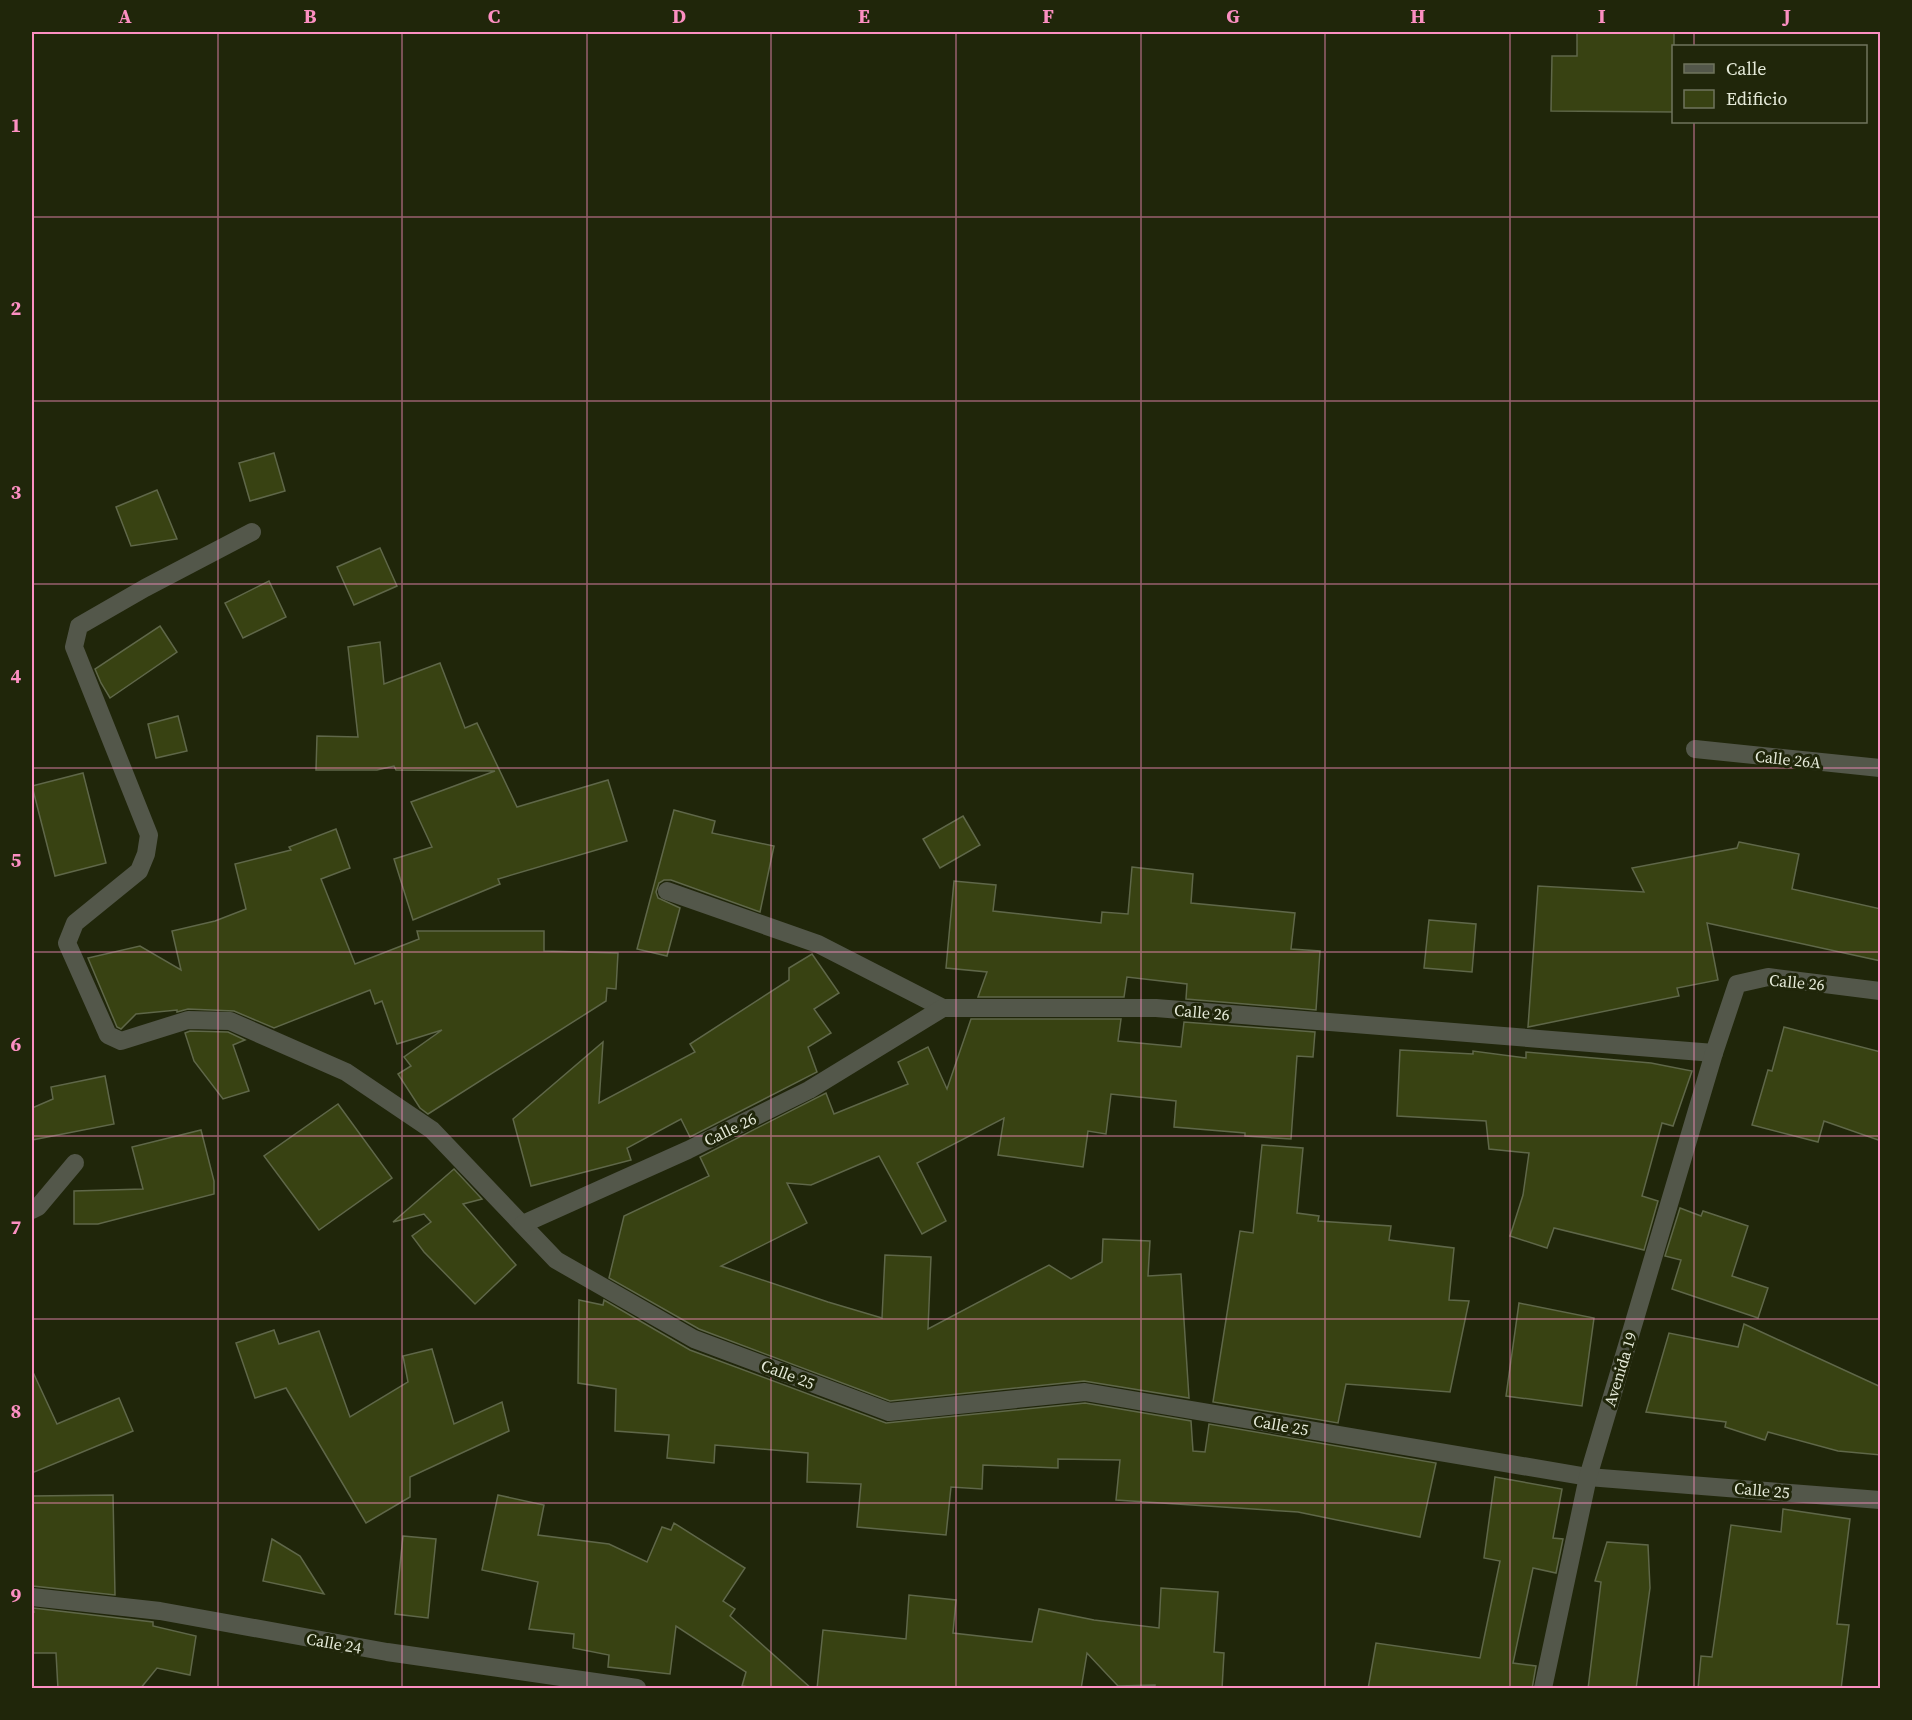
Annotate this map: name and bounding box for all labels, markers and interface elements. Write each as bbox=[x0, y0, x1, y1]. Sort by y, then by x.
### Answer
text: A bbox=[118, 2, 132, 30]
text: B bbox=[303, 2, 317, 30]
text: C bbox=[488, 2, 500, 30]
text: D bbox=[672, 2, 686, 30]
text: E bbox=[858, 2, 870, 30]
text: F bbox=[1042, 2, 1054, 30]
text: G bbox=[1226, 2, 1240, 30]
text: H bbox=[1410, 2, 1426, 30]
text: I bbox=[1598, 2, 1606, 30]
text: J bbox=[1781, 2, 1791, 30]
legend bbox=[1672, 45, 1867, 123]
text: Calle bbox=[1726, 56, 1766, 81]
text: Edificio bbox=[1726, 86, 1787, 111]
text: 1 bbox=[11, 111, 21, 139]
text: 2 bbox=[11, 294, 22, 322]
text: 3 bbox=[11, 478, 22, 506]
text: 4 bbox=[11, 662, 22, 690]
street label: Calle 26A bbox=[1754, 745, 1822, 773]
text: 5 bbox=[11, 846, 22, 874]
street label: Calle 26 bbox=[1768, 969, 1826, 995]
street label: Calle 26 bbox=[1173, 999, 1231, 1025]
text: 6 bbox=[11, 1030, 22, 1058]
street label: Calle 26 bbox=[700, 1107, 760, 1151]
text: 7 bbox=[11, 1213, 22, 1241]
street label: Avenida 19 bbox=[1598, 1329, 1642, 1409]
street label: Calle 25 bbox=[758, 1354, 818, 1394]
text: 8 bbox=[11, 1397, 21, 1425]
street label: Calle 25 bbox=[1252, 1409, 1310, 1441]
street label: Calle 25 bbox=[1733, 1477, 1791, 1503]
text: 9 bbox=[11, 1581, 22, 1609]
street label: Calle 24 bbox=[305, 1627, 363, 1659]

